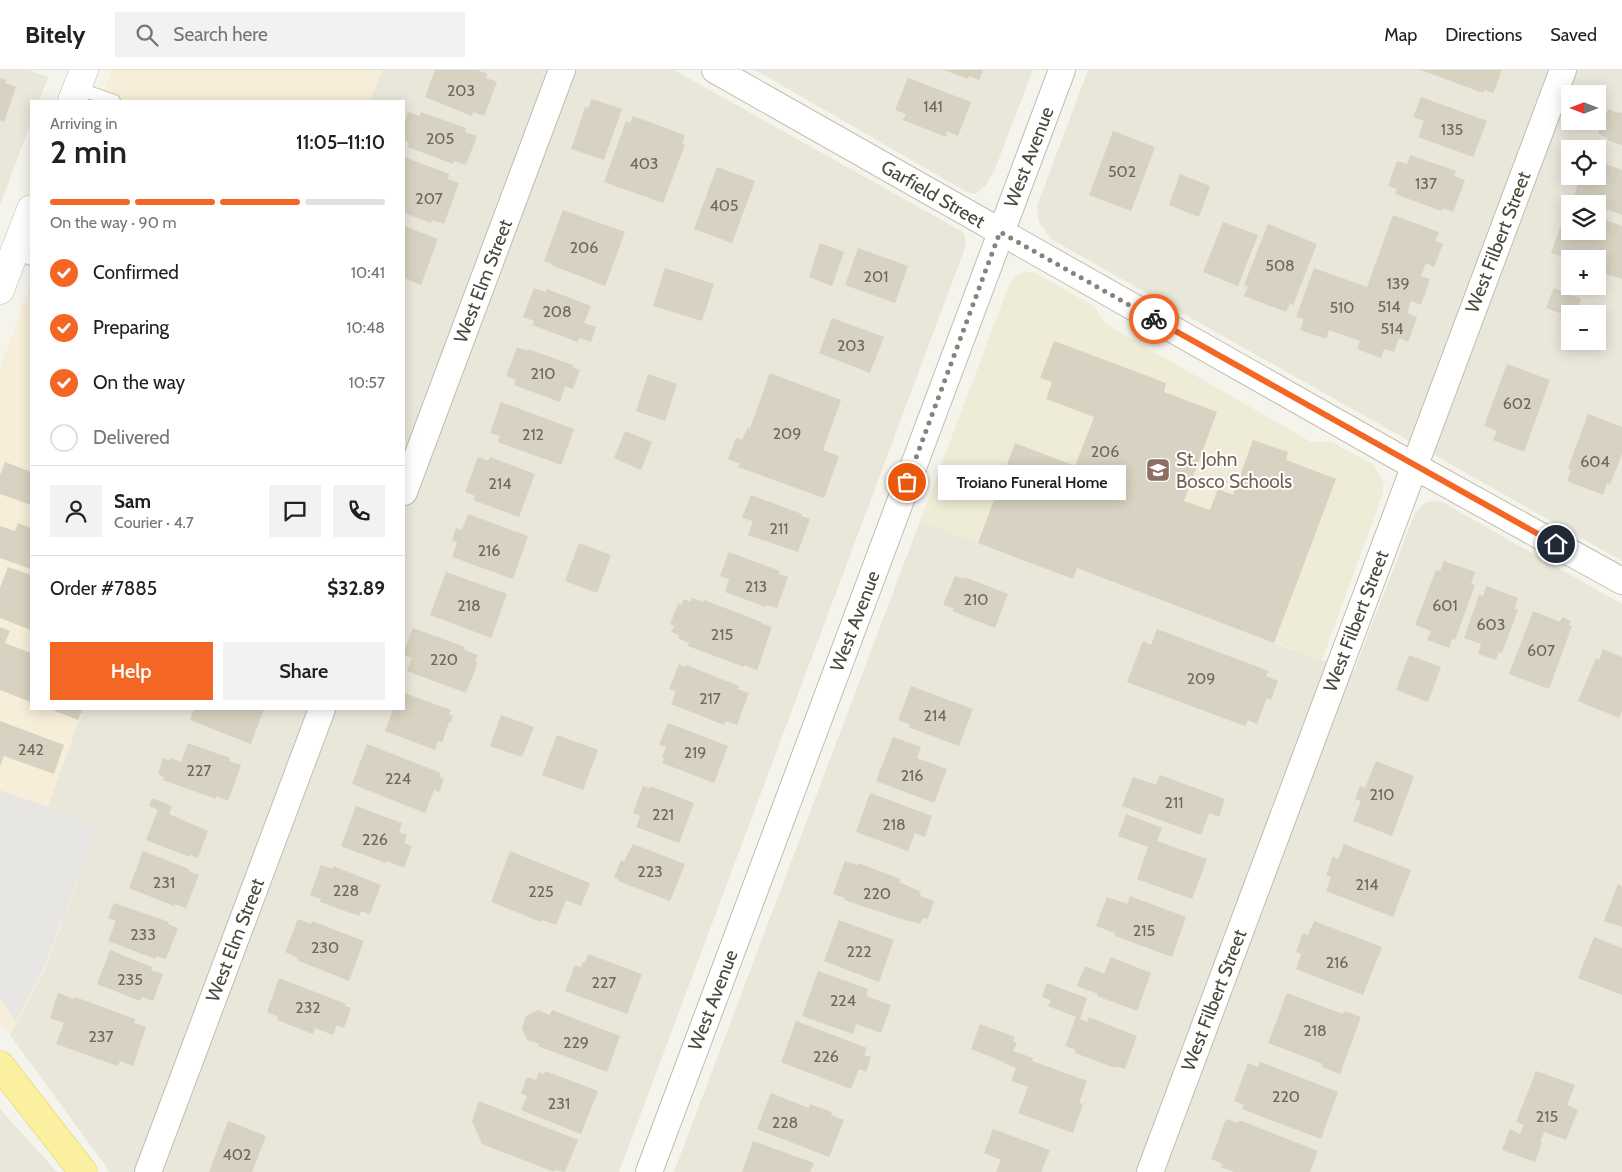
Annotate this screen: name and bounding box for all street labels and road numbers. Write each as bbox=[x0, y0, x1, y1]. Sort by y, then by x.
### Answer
street label: West Avenue bbox=[999, 103, 1059, 210]
street label: Garfield Street bbox=[877, 155, 989, 233]
street label: West Filbert Street bbox=[1460, 167, 1536, 316]
street label: West Elm Street bbox=[449, 216, 517, 346]
street label: West Filbert Street bbox=[1318, 546, 1394, 695]
street label: West Avenue bbox=[825, 567, 885, 674]
street label: West Elm Street bbox=[201, 875, 269, 1005]
street label: West Filbert Street bbox=[1176, 925, 1252, 1074]
street label: West Avenue bbox=[683, 946, 743, 1053]

